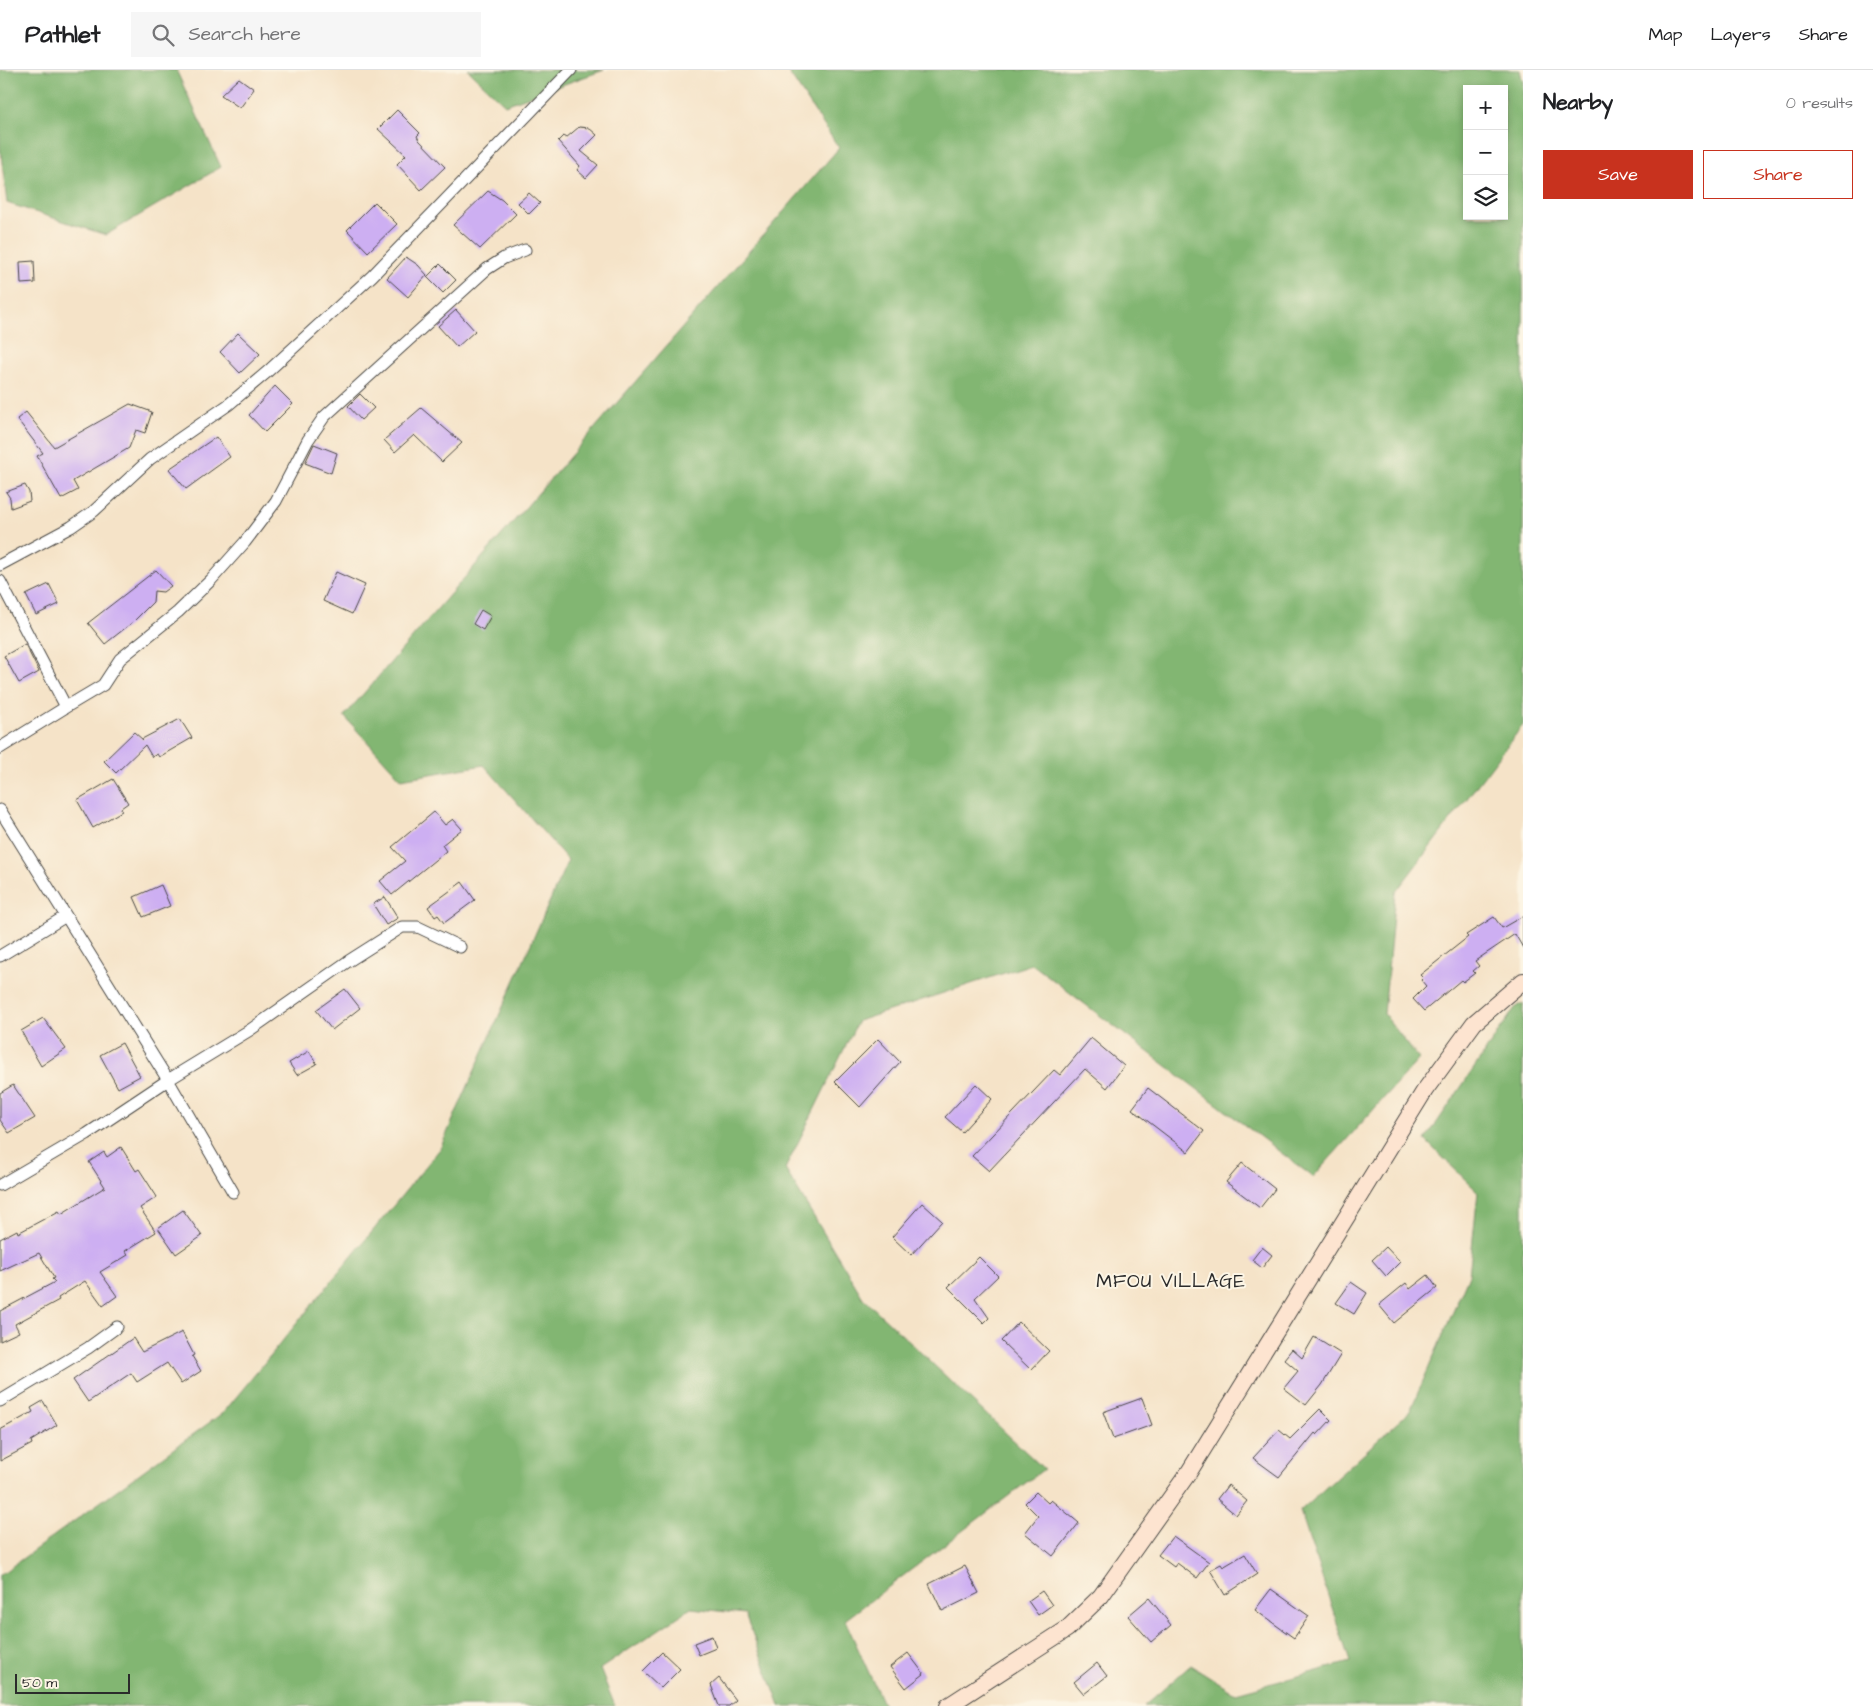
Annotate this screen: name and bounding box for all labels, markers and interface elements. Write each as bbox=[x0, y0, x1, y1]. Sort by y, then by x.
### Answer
search box bbox=[131, 12, 481, 57]
text: Pathlet bbox=[25, 18, 101, 52]
icon: search bbox=[149, 21, 177, 49]
text: Search here bbox=[189, 21, 301, 48]
text: Map bbox=[1648, 22, 1682, 47]
text: Layers bbox=[1710, 22, 1771, 47]
text: Share bbox=[1799, 22, 1848, 47]
map controls bbox=[1463, 85, 1508, 220]
button: + bbox=[1463, 85, 1508, 130]
text: Nearby bbox=[1543, 88, 1613, 117]
text: 0 results bbox=[1786, 92, 1853, 114]
button: − bbox=[1463, 130, 1508, 175]
button: Save bbox=[1543, 150, 1693, 199]
button: Share bbox=[1703, 150, 1853, 199]
button: layers bbox=[1463, 175, 1508, 220]
district label: MFOU VILLAGE bbox=[1096, 1268, 1246, 1295]
scale bar bbox=[15, 1671, 130, 1694]
text: 50 m bbox=[22, 1673, 57, 1693]

